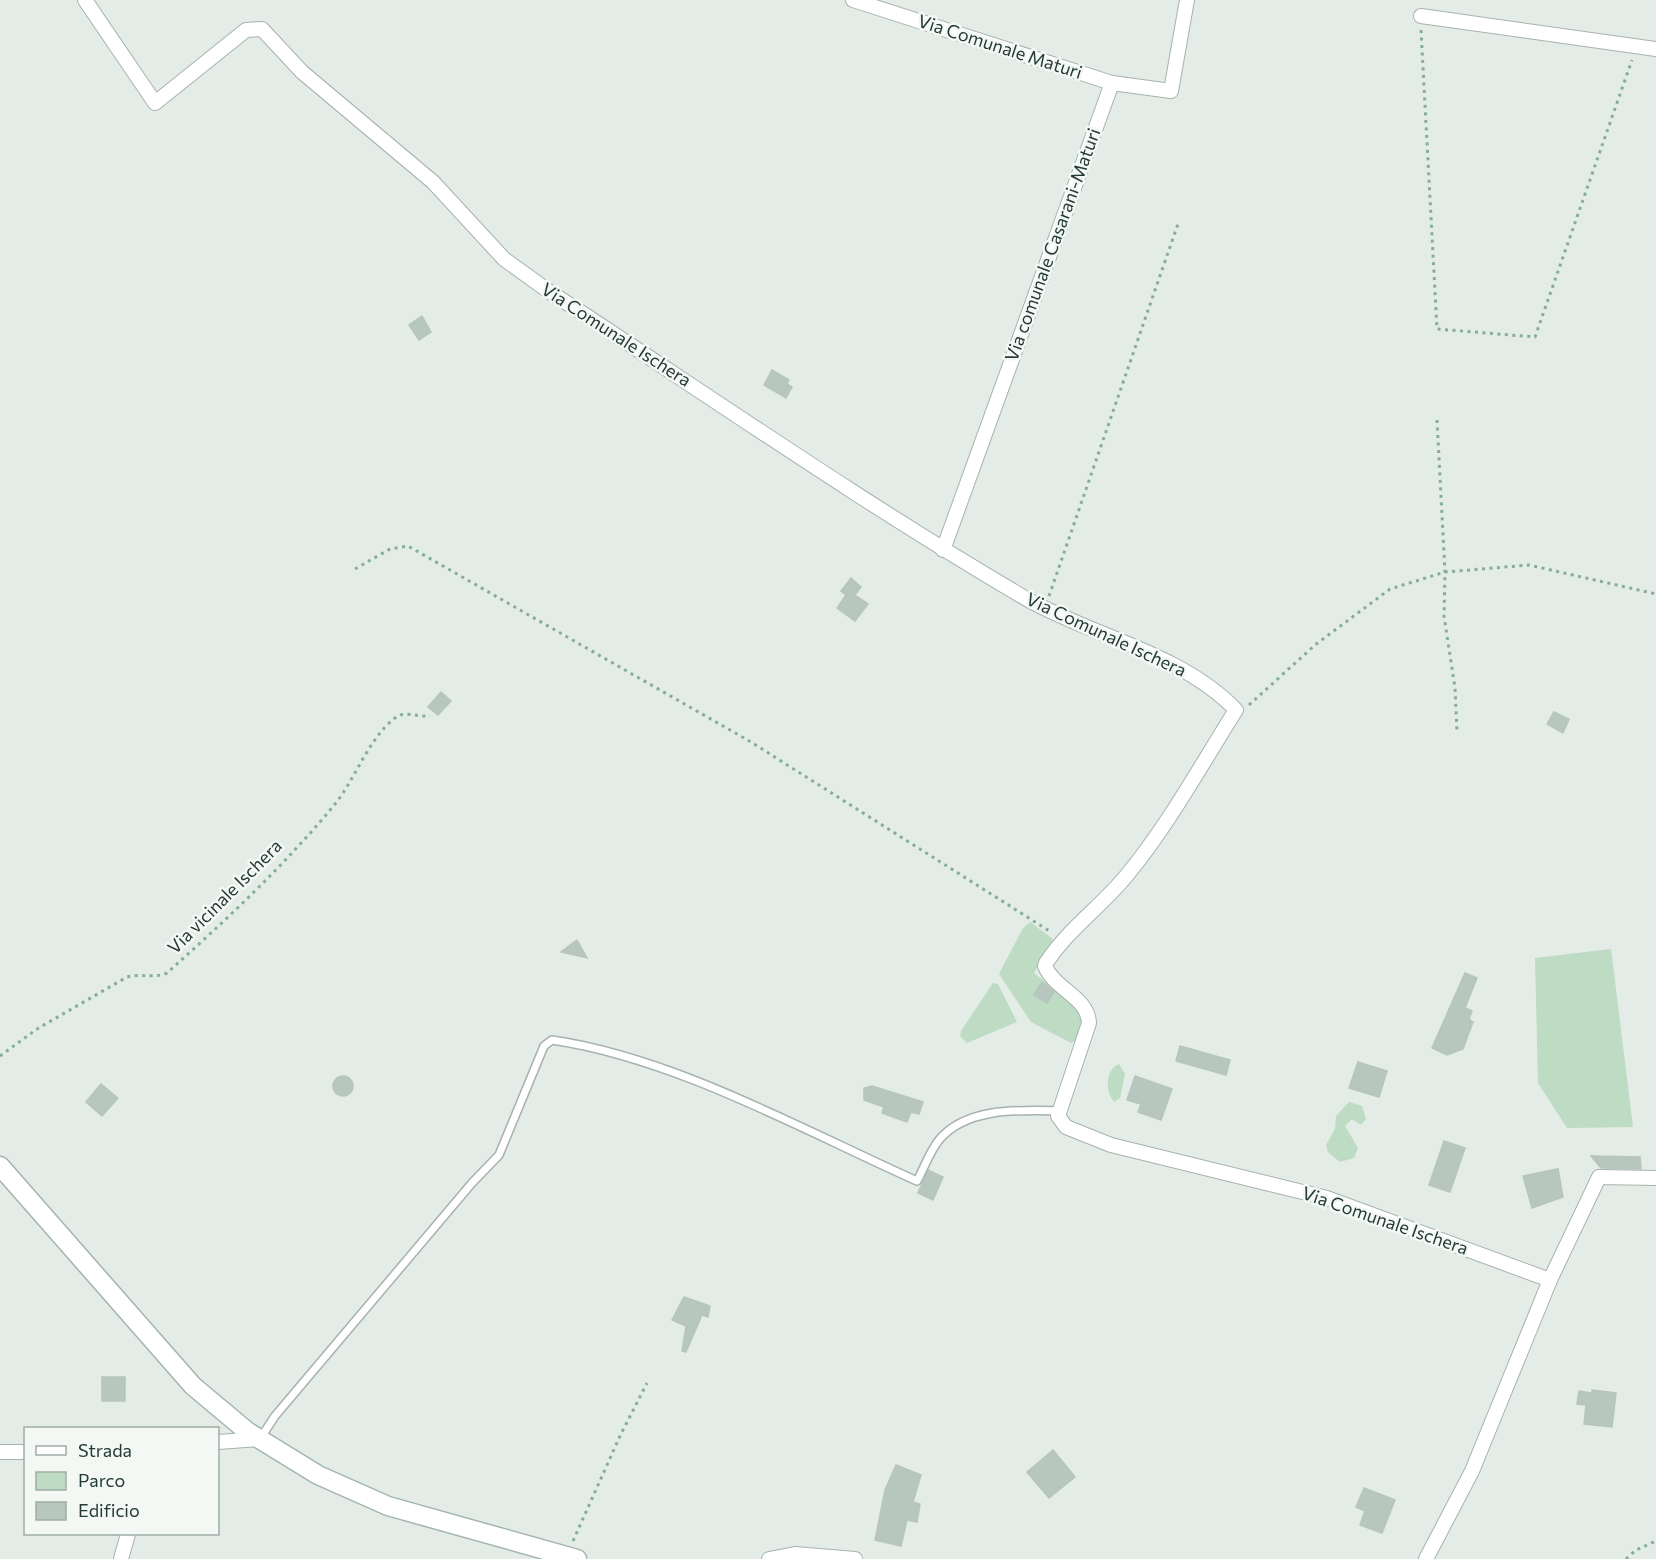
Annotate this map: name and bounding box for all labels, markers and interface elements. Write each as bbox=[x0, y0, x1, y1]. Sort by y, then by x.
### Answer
street label: Via Comunale Maturi bbox=[915, 9, 1085, 83]
street label: Via comunale Casarani-Maturi bbox=[1000, 125, 1105, 364]
street label: Via Comunale Ischera bbox=[537, 277, 696, 391]
street label: Via Comunale Ischera bbox=[1023, 587, 1190, 681]
street label: Via vicinale Ischera bbox=[162, 834, 286, 958]
street label: Via Comunale Ischera bbox=[1299, 1181, 1471, 1259]
legend bbox=[24, 1427, 219, 1535]
text: Strada bbox=[78, 1439, 132, 1461]
text: Parco bbox=[78, 1469, 125, 1491]
text: Edificio bbox=[78, 1499, 140, 1521]

